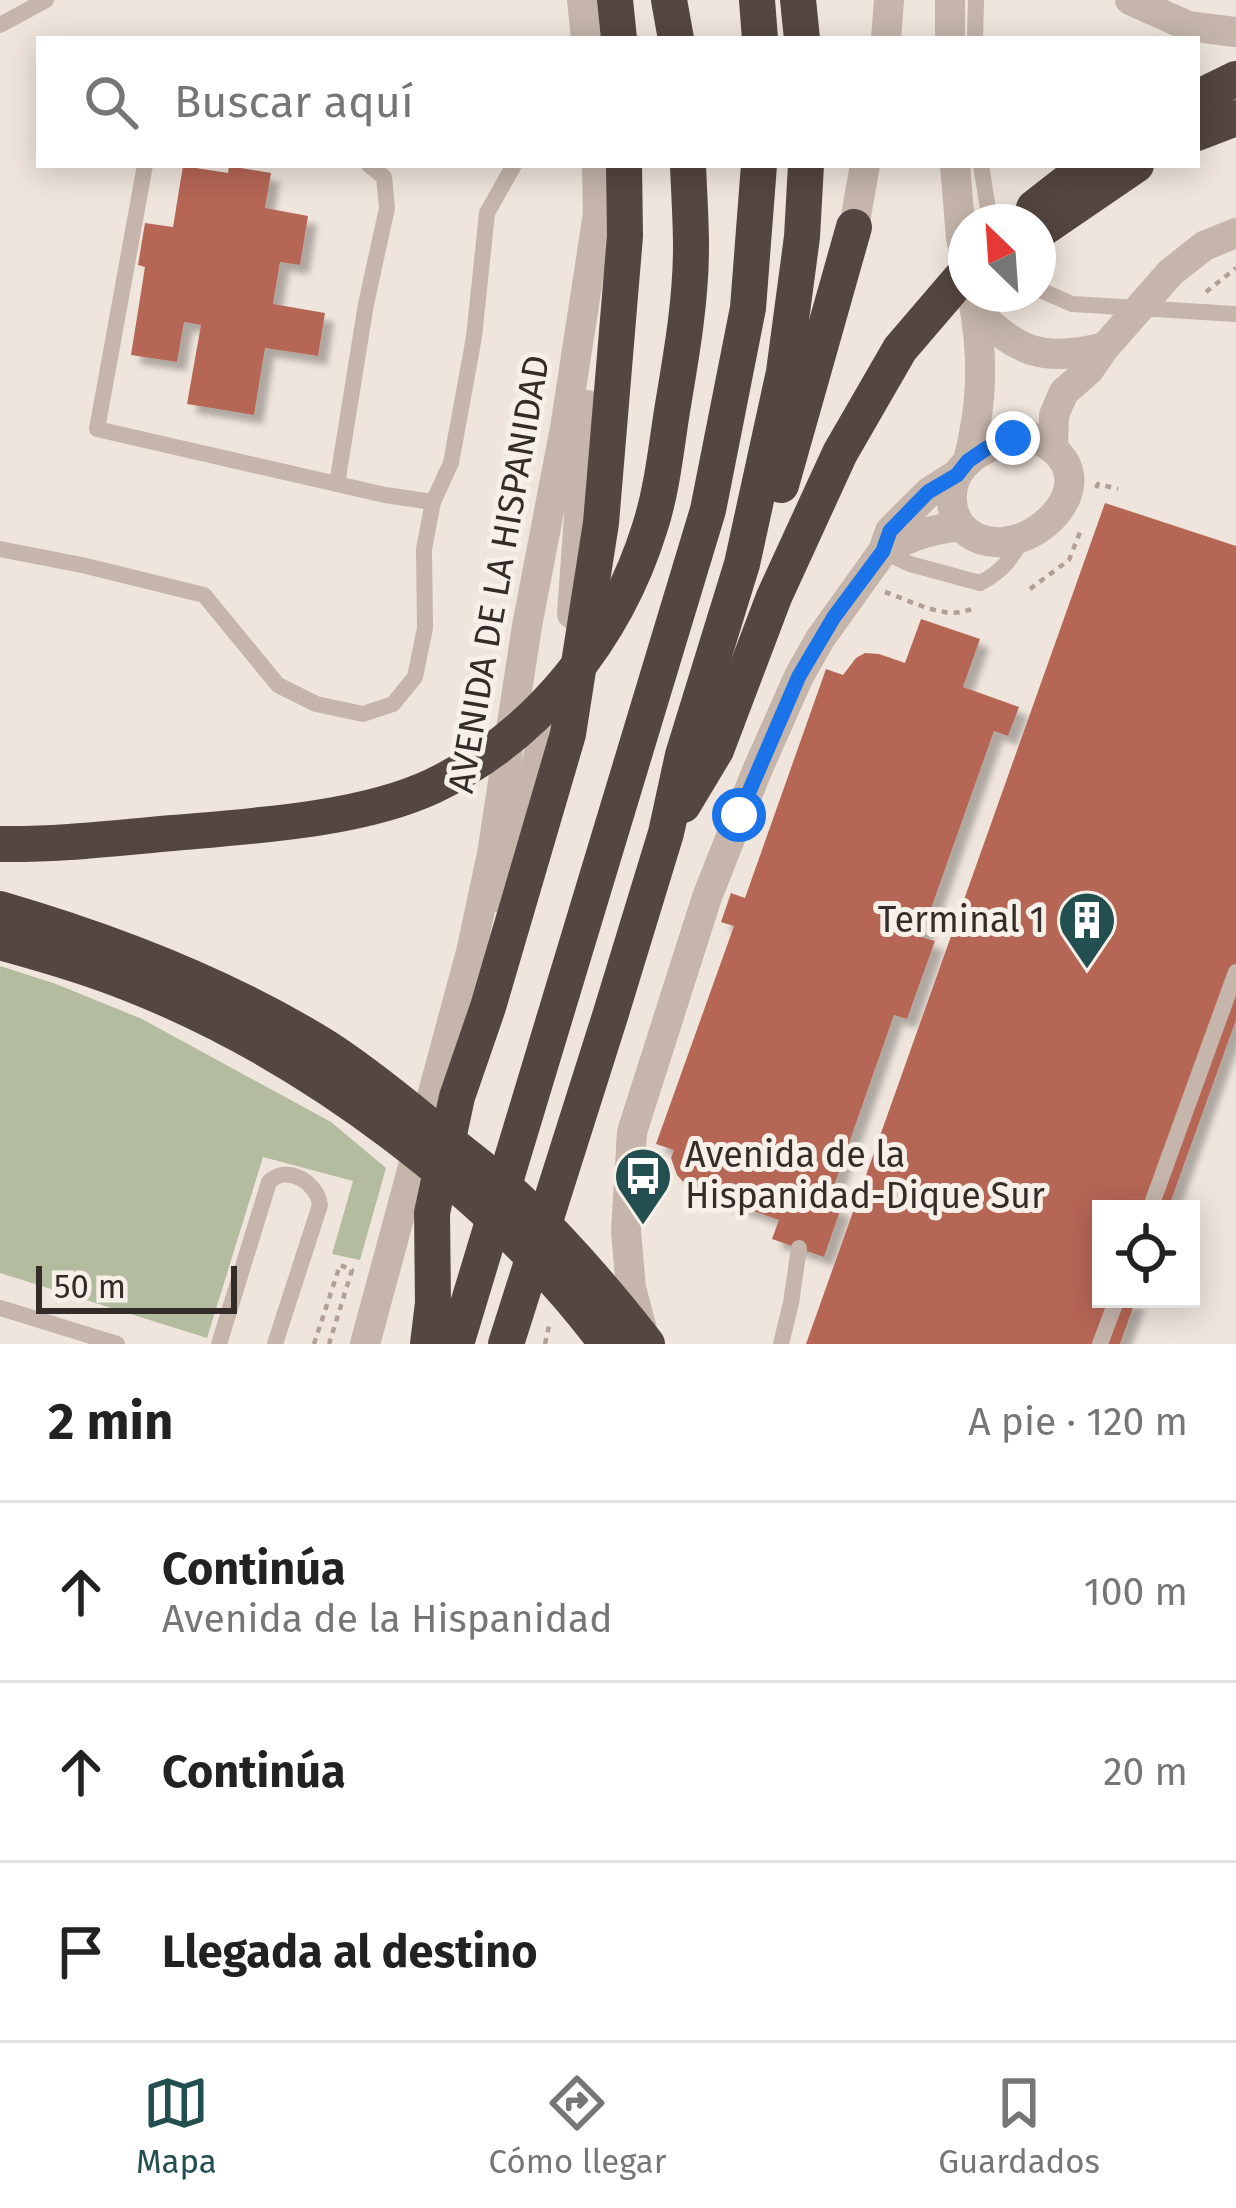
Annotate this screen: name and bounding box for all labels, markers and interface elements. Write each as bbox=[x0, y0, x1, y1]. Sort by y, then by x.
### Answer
search box bbox=[36, 36, 1200, 168]
icon: search bbox=[78, 69, 144, 135]
text: Buscar aquí bbox=[174, 75, 414, 129]
north arrow bbox=[948, 204, 1056, 312]
street label: AVENIDA DE LA HISPANIDAD bbox=[439, 352, 559, 796]
route end bbox=[986, 411, 1040, 465]
route start bbox=[712, 788, 766, 842]
building icon: Terminal 1 bbox=[1056, 889, 1118, 971]
place label: Terminal 1 bbox=[878, 898, 1045, 942]
place label: Avenida de la Hispanidad-Dique Sur bbox=[685, 1133, 1045, 1218]
bus stop icon: Avenida de la Hispanidad-Dique Sur bbox=[612, 1145, 674, 1227]
map controls bbox=[1092, 1200, 1200, 1308]
button: locate bbox=[1092, 1200, 1200, 1308]
scale bar bbox=[36, 1260, 237, 1313]
text: 50 m bbox=[54, 1267, 126, 1307]
text: 2 min bbox=[48, 1391, 173, 1453]
text: A pie · 120 m bbox=[968, 1399, 1188, 1445]
text: Continúa bbox=[162, 1542, 346, 1596]
icon: ahead bbox=[48, 1559, 114, 1625]
text: 100 m bbox=[1084, 1569, 1188, 1615]
text: Avenida de la Hispanidad bbox=[162, 1596, 613, 1642]
icon: ahead bbox=[48, 1739, 114, 1805]
text: Continúa bbox=[162, 1745, 346, 1799]
text: 20 m bbox=[1103, 1749, 1188, 1795]
icon: arrive bbox=[48, 1919, 114, 1985]
text: Llegada al destino bbox=[162, 1925, 537, 1979]
tab: Mapa bbox=[136, 2070, 217, 2182]
tab: Cómo llegar bbox=[489, 2070, 666, 2182]
tab: Guardados bbox=[938, 2070, 1100, 2182]

